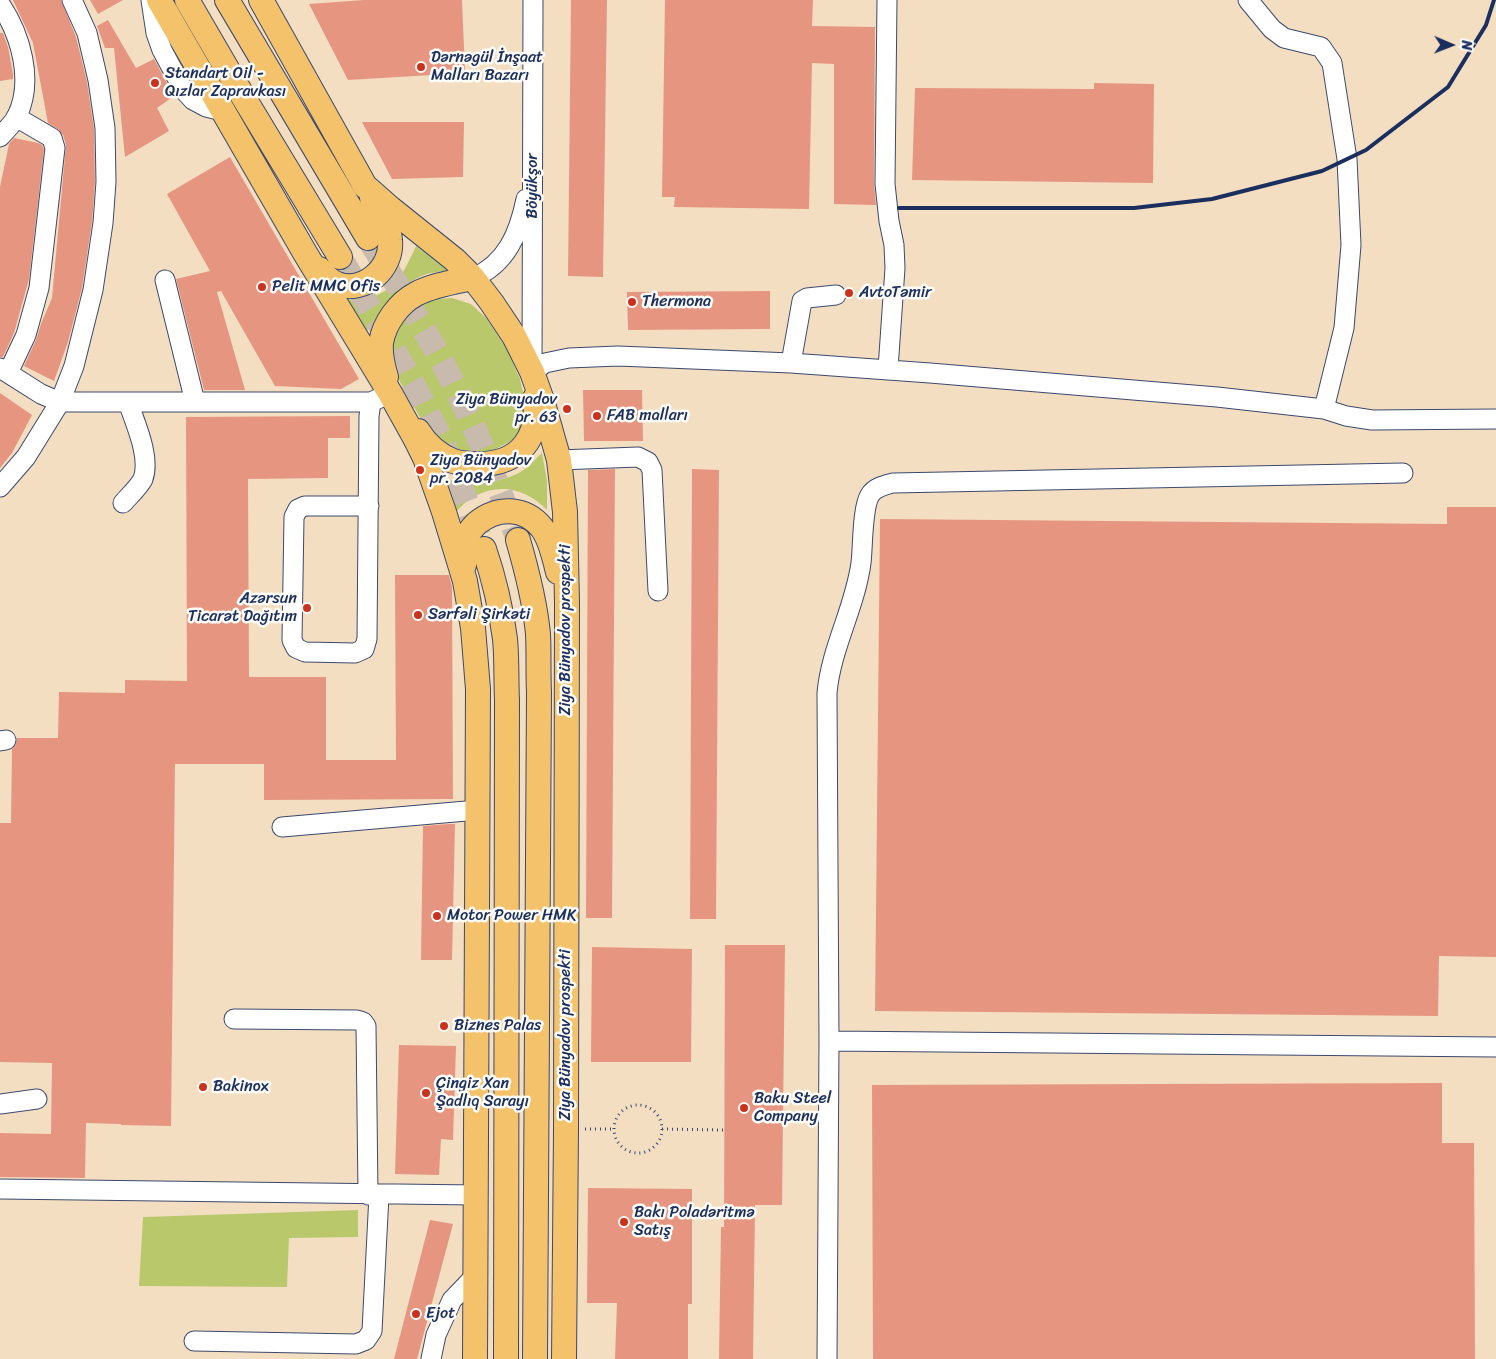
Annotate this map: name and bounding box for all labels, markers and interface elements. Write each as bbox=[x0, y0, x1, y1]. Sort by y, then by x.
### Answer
north arrow bbox=[1426, 20, 1476, 70]
text: N bbox=[1454, 40, 1479, 50]
place label: Dərnəgül İnşaat Malları Bazarı bbox=[431, 48, 543, 86]
marker: Dərnəgül İnşaat Malları Bazarı bbox=[415, 61, 427, 73]
place label: Standart Oil - Qızlar Zapravkası bbox=[165, 64, 286, 102]
marker: Standart Oil - Qızlar Zapravkası bbox=[149, 77, 161, 89]
street label: Böyükşor bbox=[523, 153, 543, 219]
place label: Pelit MMC Ofis bbox=[272, 277, 380, 297]
marker: Pelit MMC Ofis bbox=[256, 281, 268, 293]
place label: AvtoTəmir bbox=[859, 283, 932, 303]
marker: AvtoTəmir bbox=[843, 287, 855, 299]
place label: Thermona bbox=[642, 292, 711, 312]
marker: Thermona bbox=[626, 296, 638, 308]
place label: Ziya Bünyadov pr. 63 bbox=[456, 390, 557, 428]
marker: Ziya Bünyadov pr. 63 bbox=[561, 403, 573, 415]
place label: FAB malları bbox=[607, 406, 688, 426]
marker: FAB malları bbox=[591, 410, 603, 422]
place label: Ziya Bünyadov pr. 2084 bbox=[430, 451, 531, 489]
marker: Ziya Bünyadov pr. 2084 bbox=[414, 464, 426, 476]
street label: Ziya Bünyadov prospekti bbox=[556, 544, 576, 716]
place label: Azərsun Ticarət Dağıtım bbox=[188, 589, 297, 627]
marker: Azərsun Ticarət Dağıtım bbox=[301, 602, 313, 614]
place label: Sərfəli Şirkəti bbox=[428, 605, 530, 625]
marker: Sərfəli Şirkəti bbox=[412, 609, 424, 621]
place label: Motor Power HMK bbox=[447, 906, 577, 926]
marker: Motor Power HMK bbox=[431, 910, 443, 922]
street label: Ziya Bünyadov prospekti bbox=[556, 949, 576, 1121]
place label: Biznes Palas bbox=[454, 1016, 541, 1036]
marker: Biznes Palas bbox=[438, 1020, 450, 1032]
place label: Çingiz Xan Şadlıq Sarayı bbox=[436, 1074, 529, 1112]
place label: Bakinox bbox=[213, 1077, 269, 1097]
marker: Bakinox bbox=[197, 1081, 209, 1093]
marker: Çingiz Xan Şadlıq Sarayı bbox=[420, 1087, 432, 1099]
place label: Baku Steel Company bbox=[754, 1089, 831, 1127]
marker: Baku Steel Company bbox=[738, 1102, 750, 1114]
place label: Bakı Poladəritmə Satış bbox=[634, 1203, 755, 1241]
marker: Bakı Poladəritmə Satış bbox=[618, 1216, 630, 1228]
place label: Ejot bbox=[426, 1304, 455, 1324]
marker: Ejot bbox=[410, 1308, 422, 1320]

